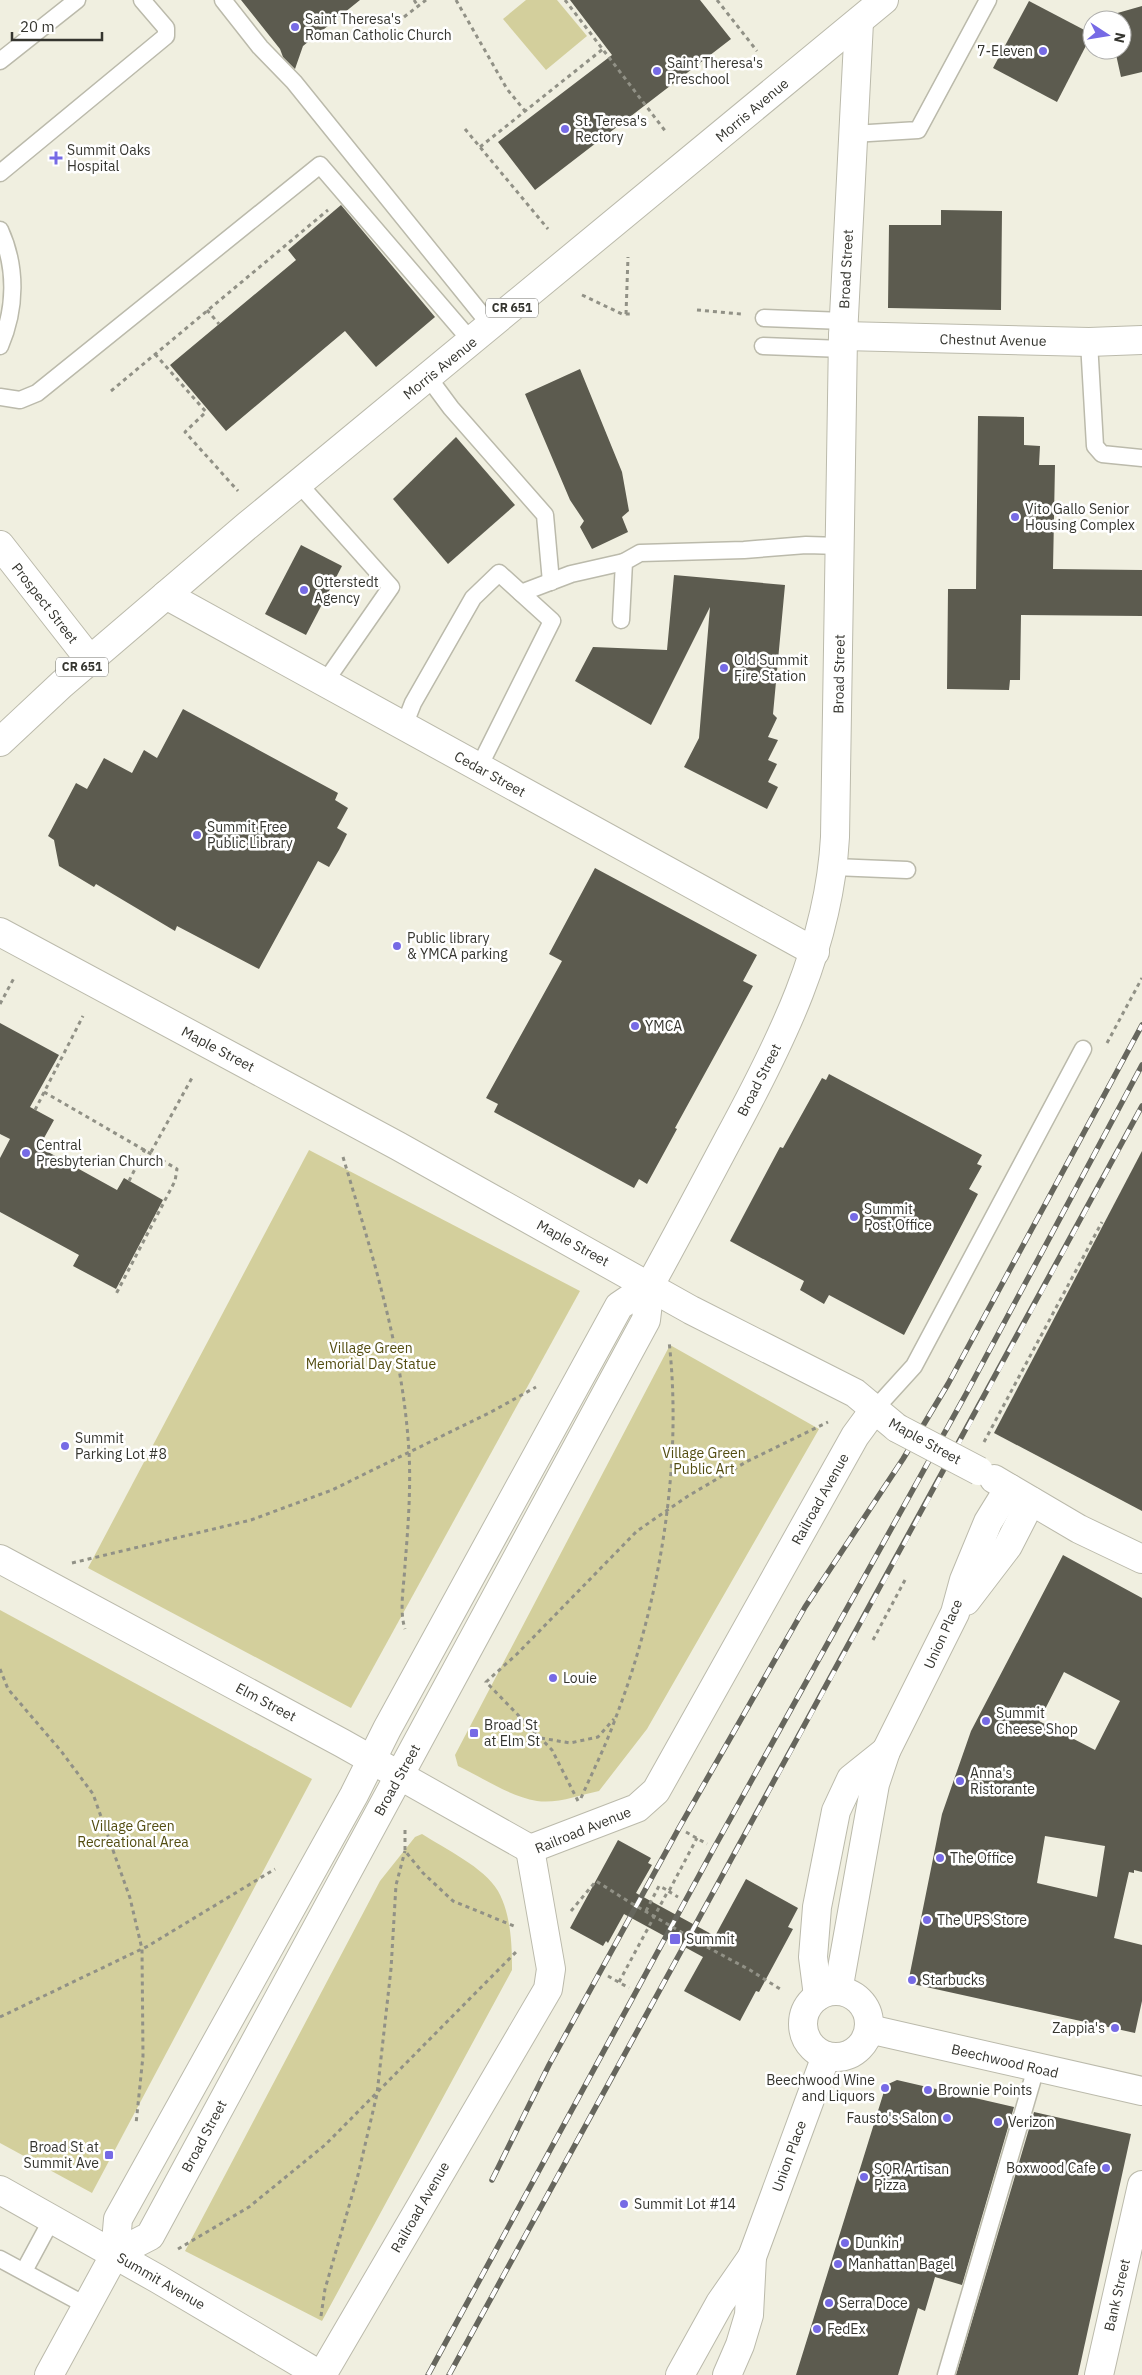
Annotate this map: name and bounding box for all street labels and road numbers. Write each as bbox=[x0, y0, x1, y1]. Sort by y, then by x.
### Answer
street label: Morris Avenue bbox=[712, 74, 792, 146]
street label: Broad Street bbox=[835, 229, 857, 309]
road number: CR 651 bbox=[486, 298, 538, 318]
street label: Chestnut Avenue bbox=[939, 330, 1047, 350]
street label: Morris Avenue bbox=[399, 333, 481, 403]
street label: Prospect Street bbox=[8, 559, 82, 647]
street label: Broad Street bbox=[829, 634, 849, 714]
road number: CR 651 bbox=[56, 658, 108, 676]
street label: Cedar Street bbox=[451, 747, 529, 801]
street label: Maple Street bbox=[178, 1022, 258, 1076]
street label: Broad Street bbox=[733, 1040, 785, 1119]
street label: Maple Street bbox=[534, 1216, 612, 1270]
street label: Maple Street bbox=[886, 1414, 964, 1468]
street label: Railroad Avenue bbox=[787, 1450, 853, 1548]
street label: Union Place bbox=[920, 1596, 966, 1672]
street label: Elm Street bbox=[233, 1679, 299, 1725]
street label: Broad Street bbox=[370, 1741, 424, 1819]
street label: Railroad Avenue bbox=[532, 1802, 634, 1857]
street label: Beechwood Road bbox=[950, 2040, 1060, 2082]
street label: Broad Street bbox=[177, 2097, 231, 2175]
street label: Union Place bbox=[768, 2118, 810, 2194]
street label: Railroad Avenue bbox=[387, 2158, 453, 2256]
street label: Summit Avenue bbox=[114, 2248, 209, 2314]
street label: Bank Street bbox=[1100, 2257, 1134, 2333]

